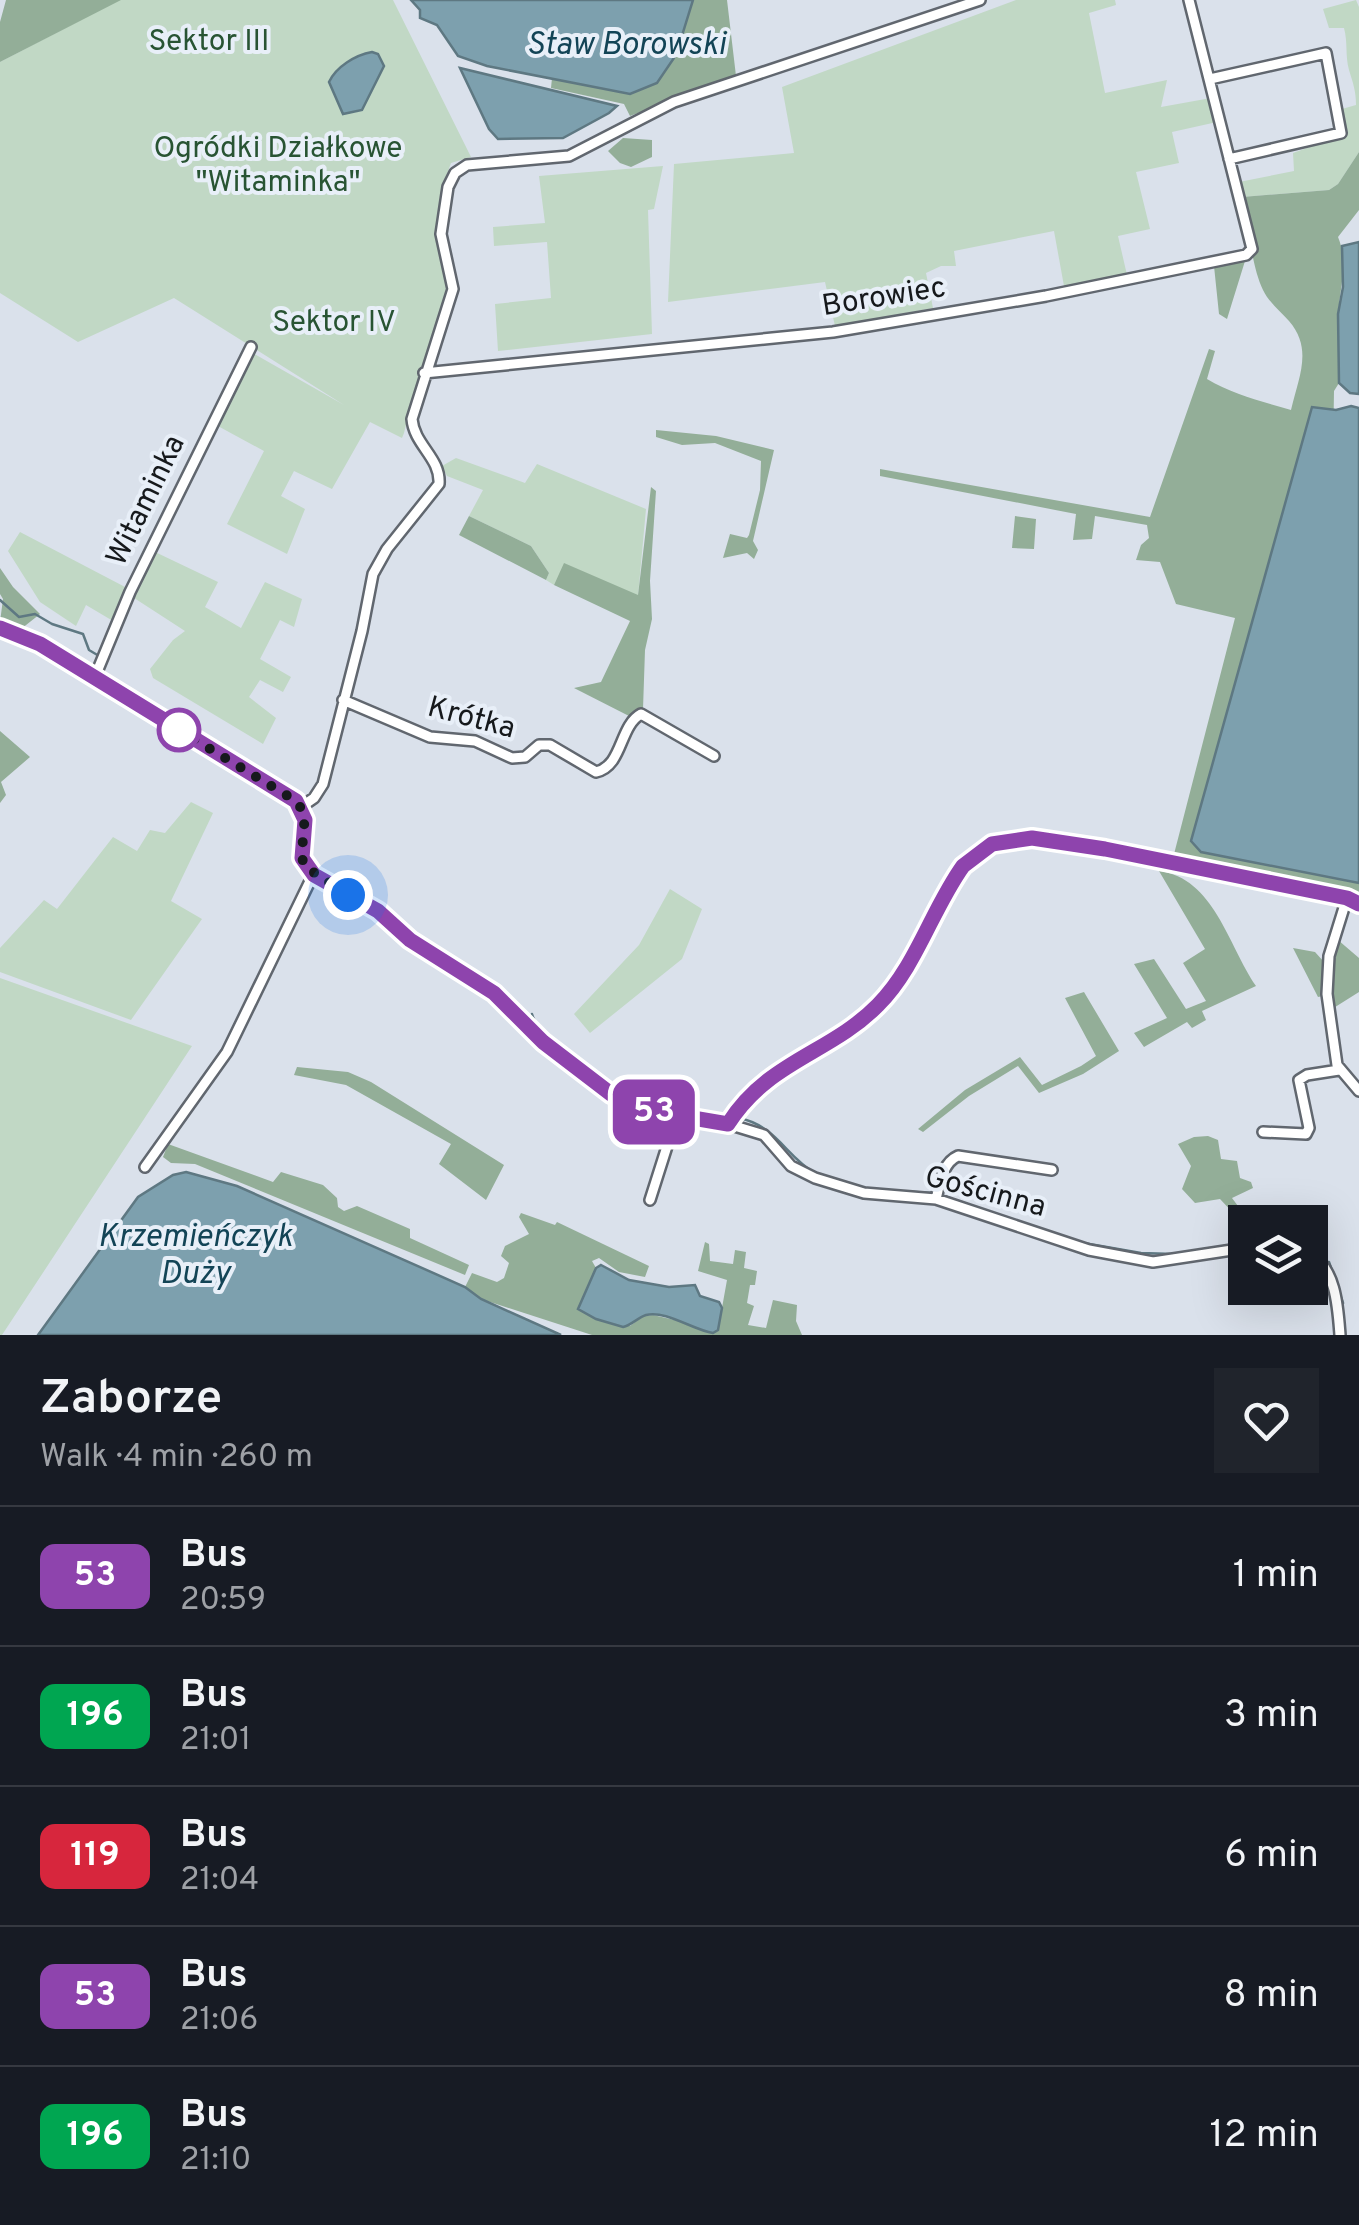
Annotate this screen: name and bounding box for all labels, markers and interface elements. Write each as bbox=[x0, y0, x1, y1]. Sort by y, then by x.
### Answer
park label: Sektor III bbox=[149, 24, 269, 61]
water label: Staw Borowski bbox=[526, 26, 728, 66]
park label: Ogródki Działkowe "Witaminka" bbox=[154, 131, 402, 202]
street label: Borowiec bbox=[820, 270, 948, 326]
park label: Sektor IV bbox=[272, 305, 396, 342]
street label: Witaminka bbox=[99, 430, 195, 572]
street label: Krótka bbox=[423, 690, 519, 748]
unlabelled marker bbox=[158, 709, 200, 751]
your location bbox=[323, 870, 373, 920]
line badge: 53 bbox=[609, 1080, 699, 1144]
text: 53 bbox=[633, 1090, 675, 1134]
street label: Gościnna bbox=[920, 1159, 1050, 1227]
map controls bbox=[1228, 1205, 1328, 1305]
button: layers bbox=[1228, 1205, 1328, 1305]
water label: Krzemieńczyk Duży bbox=[98, 1218, 293, 1295]
button: heart bbox=[1214, 1368, 1319, 1473]
text: Zaborze bbox=[40, 1370, 222, 1430]
text: Walk · 4 min · 260 m bbox=[40, 1438, 313, 1478]
text: Bus bbox=[180, 1532, 247, 1581]
text: 1 min bbox=[1233, 1552, 1319, 1601]
text: 53 bbox=[74, 1554, 116, 1598]
text: 20:59 bbox=[180, 1581, 266, 1621]
text: Bus bbox=[180, 1672, 247, 1721]
text: 3 min bbox=[1224, 1692, 1319, 1741]
text: 196 bbox=[66, 1694, 124, 1738]
text: 21:01 bbox=[180, 1721, 251, 1761]
text: Bus bbox=[180, 1812, 247, 1861]
text: 6 min bbox=[1224, 1832, 1319, 1881]
text: 119 bbox=[70, 1834, 120, 1878]
text: 21:04 bbox=[180, 1861, 259, 1901]
text: Bus bbox=[180, 1952, 247, 2001]
text: 8 min bbox=[1224, 1972, 1319, 2021]
text: 53 bbox=[74, 1974, 116, 2018]
text: 21:06 bbox=[180, 2001, 258, 2041]
text: Bus bbox=[180, 2092, 247, 2141]
text: 12 min bbox=[1209, 2112, 1319, 2161]
text: 196 bbox=[66, 2114, 124, 2158]
text: 21:10 bbox=[180, 2141, 251, 2181]

